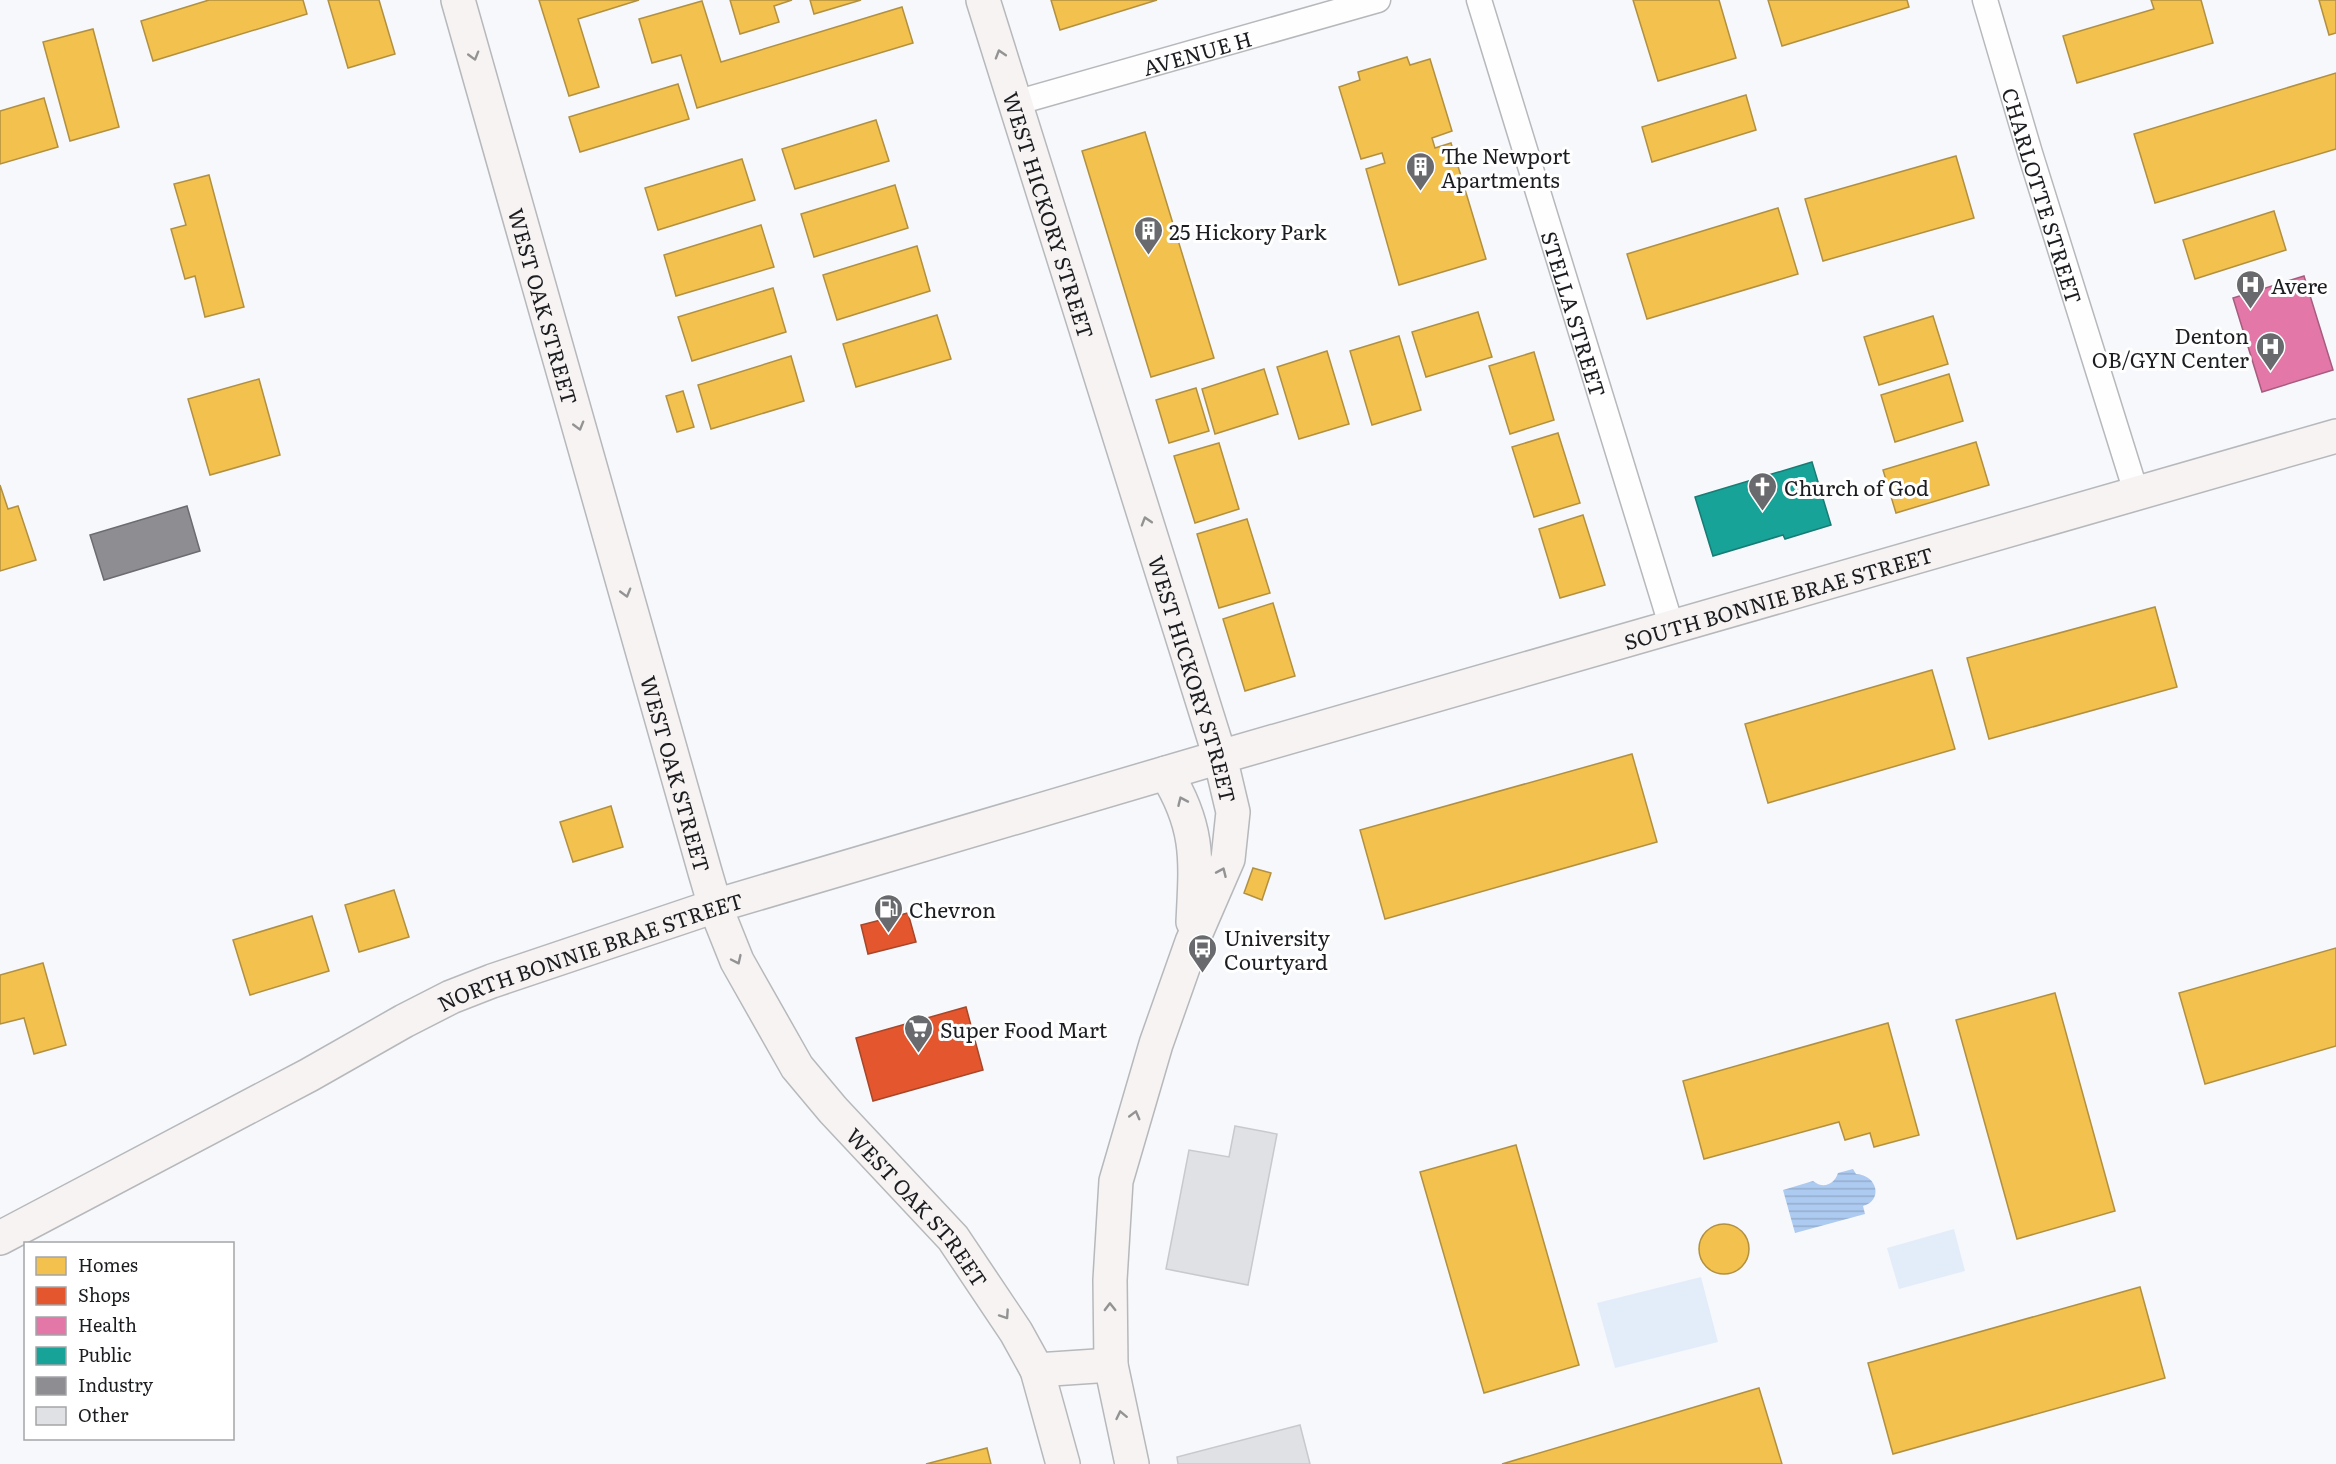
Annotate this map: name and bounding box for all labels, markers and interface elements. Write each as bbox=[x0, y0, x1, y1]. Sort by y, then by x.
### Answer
street label: AVENUE H bbox=[1139, 21, 1255, 82]
one-way arrow bbox=[995, 49, 1007, 60]
one-way arrow bbox=[467, 50, 479, 61]
street label: CHARLOTTE STREET bbox=[1996, 84, 2092, 307]
street label: WEST HICKORY STREET bbox=[997, 87, 1103, 342]
place label: The Newport Apartments bbox=[1441, 139, 1571, 194]
building icon: The Newport Apartments bbox=[1404, 150, 1436, 192]
street label: WEST OAK STREET bbox=[502, 204, 587, 408]
building icon: 25 Hickory Park bbox=[1132, 214, 1164, 256]
place label: 25 Hickory Park bbox=[1169, 215, 1327, 246]
street label: STELLA STREET bbox=[1535, 227, 1615, 400]
hospital icon: Avere bbox=[2234, 268, 2266, 310]
place label: Avere bbox=[2271, 269, 2328, 300]
place label: Denton OB/GYN Center bbox=[2092, 319, 2249, 374]
hospital icon: Denton OB/GYN Center bbox=[2254, 330, 2286, 372]
one-way arrow bbox=[572, 420, 584, 431]
church icon: Church of God bbox=[1747, 470, 1779, 512]
place label: Church of God bbox=[1784, 471, 1929, 502]
one-way arrow bbox=[1141, 516, 1153, 527]
street label: SOUTH BONNIE BRAE STREET bbox=[1620, 537, 1937, 656]
street label: WEST HICKORY STREET bbox=[1142, 551, 1246, 806]
one-way arrow bbox=[619, 587, 631, 598]
street label: WEST OAK STREET bbox=[635, 672, 720, 875]
one-way arrow bbox=[1177, 797, 1189, 808]
one-way arrow bbox=[1215, 868, 1227, 879]
street label: NORTH BONNIE BRAE STREET bbox=[431, 883, 747, 1017]
fuel station icon: Chevron bbox=[872, 892, 904, 934]
place label: Chevron bbox=[909, 893, 996, 924]
place label: University Courtyard bbox=[1224, 921, 1331, 976]
bus stop icon: University Courtyard bbox=[1187, 932, 1219, 974]
one-way arrow bbox=[730, 954, 742, 965]
supermarket icon: Super Food Mart bbox=[903, 1012, 935, 1054]
place label: Super Food Mart bbox=[940, 1013, 1108, 1044]
one-way arrow bbox=[1127, 1110, 1140, 1120]
street label: WEST OAK STREET bbox=[841, 1120, 997, 1293]
legend bbox=[24, 1242, 234, 1440]
text: Homes bbox=[78, 1251, 138, 1278]
text: Shops bbox=[78, 1281, 130, 1308]
one-way arrow bbox=[1104, 1302, 1117, 1311]
one-way arrow bbox=[998, 1309, 1009, 1320]
text: Health bbox=[78, 1311, 137, 1338]
text: Public bbox=[78, 1341, 132, 1368]
text: Industry bbox=[78, 1371, 154, 1398]
text: Other bbox=[78, 1401, 129, 1428]
one-way arrow bbox=[1115, 1410, 1128, 1420]

